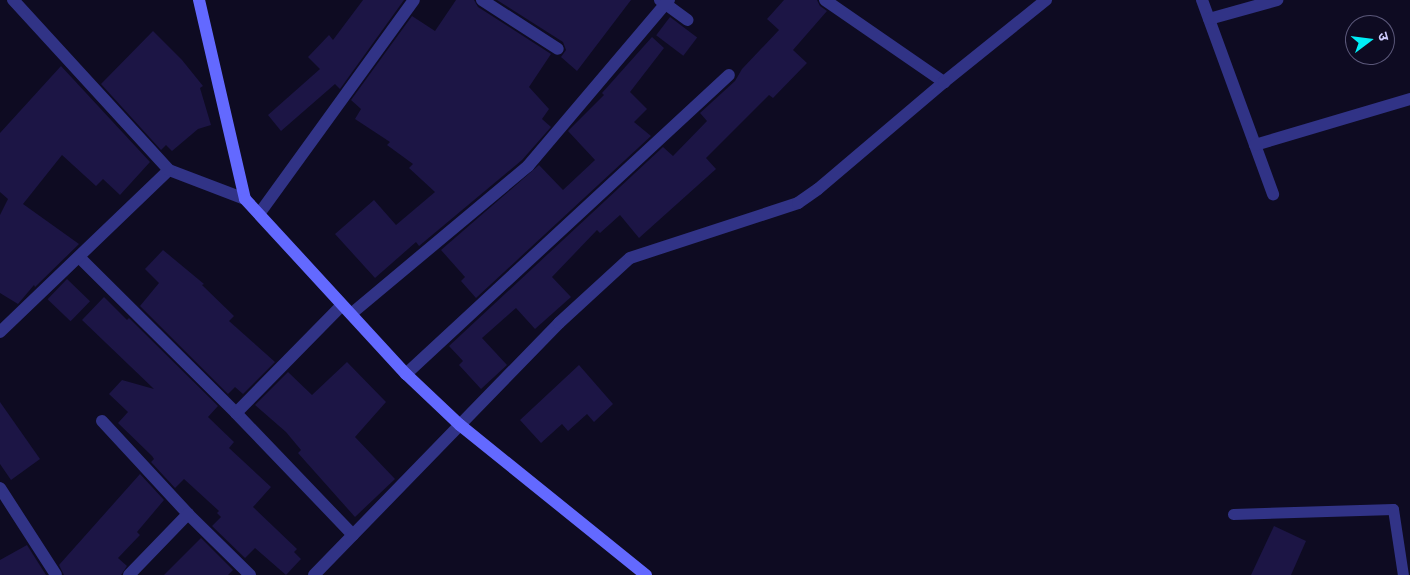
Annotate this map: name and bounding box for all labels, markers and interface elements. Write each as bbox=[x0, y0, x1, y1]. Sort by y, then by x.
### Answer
north arrow bbox=[1345, 15, 1395, 65]
text: उ bbox=[1375, 30, 1393, 42]

